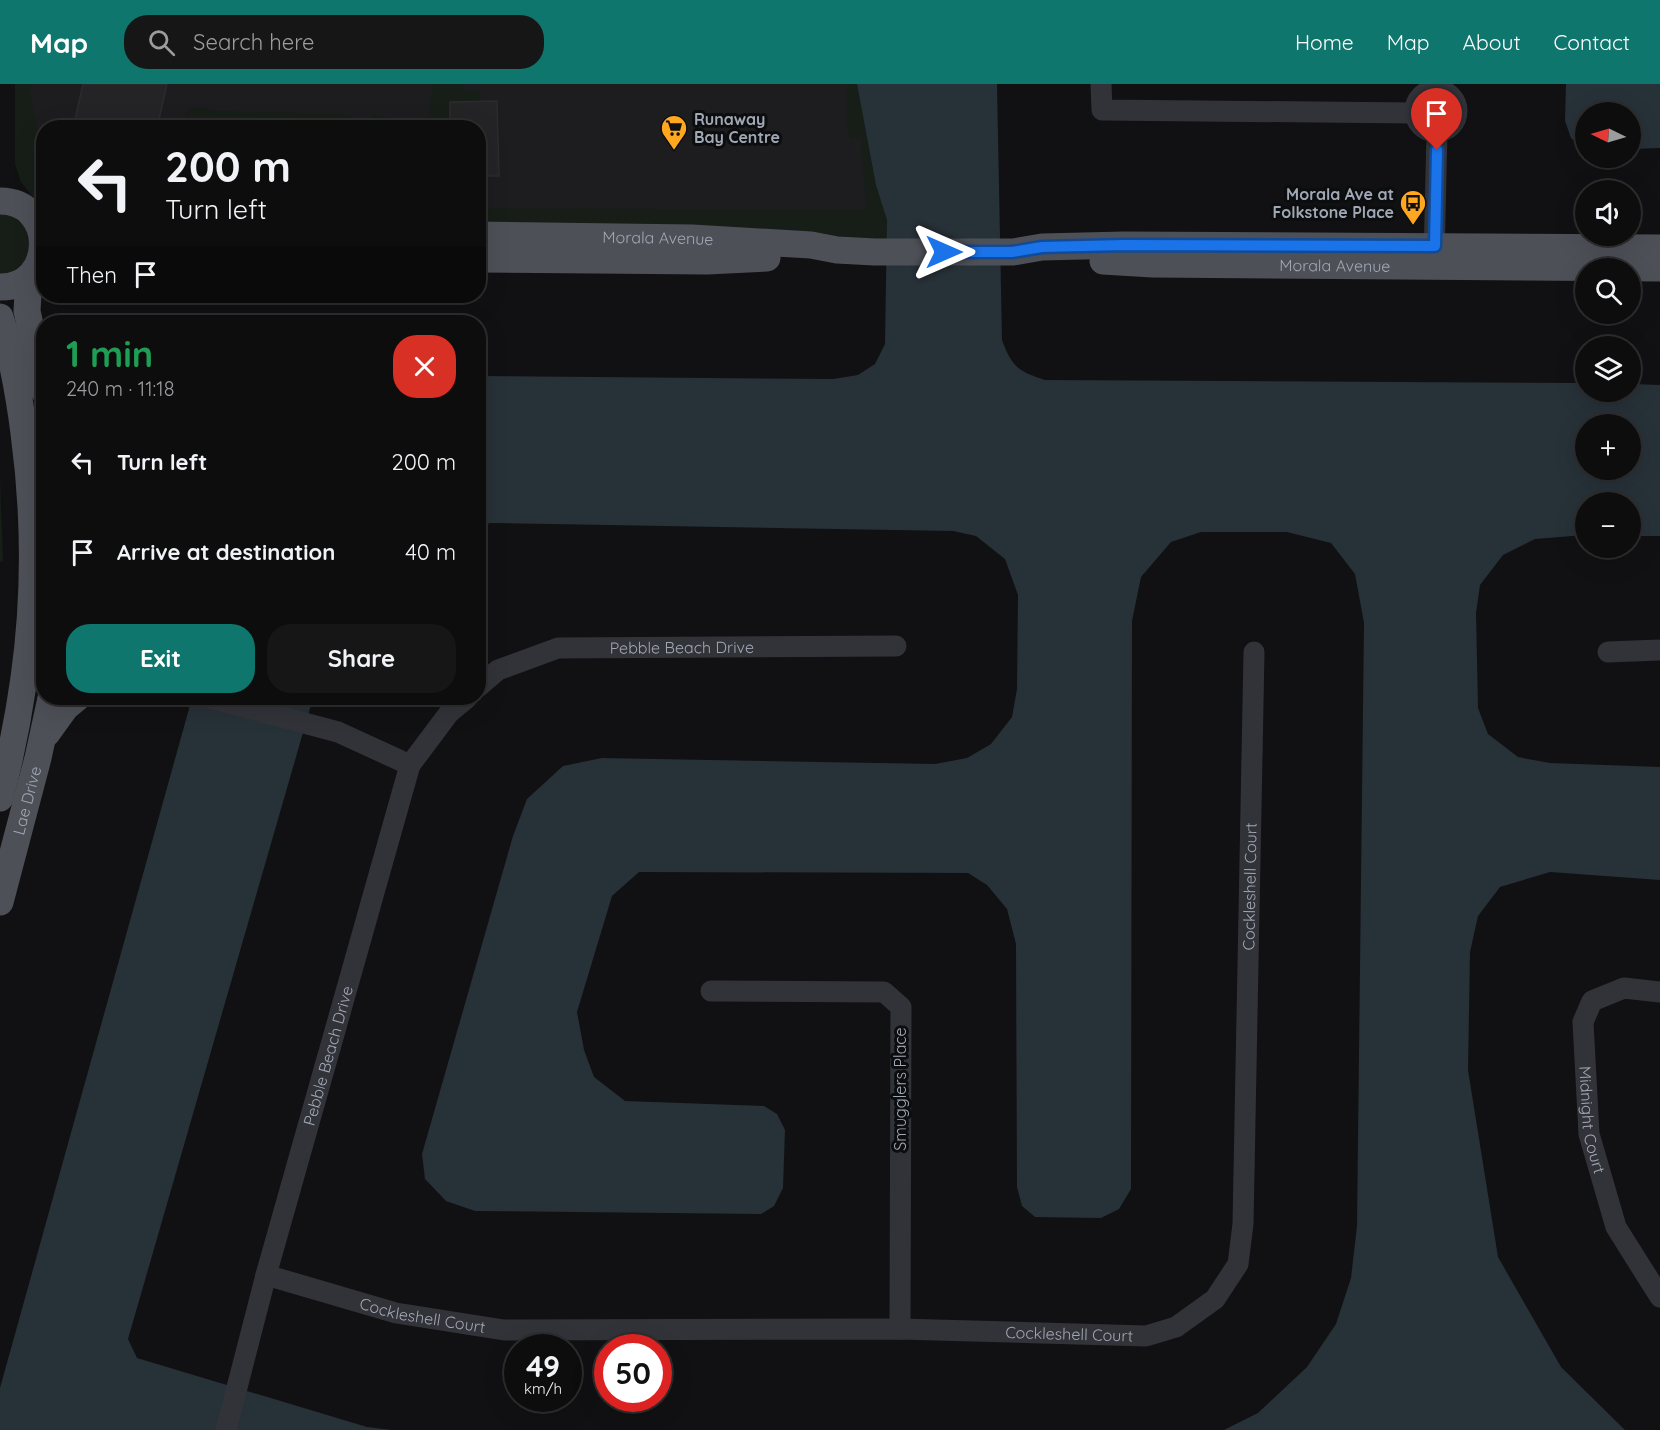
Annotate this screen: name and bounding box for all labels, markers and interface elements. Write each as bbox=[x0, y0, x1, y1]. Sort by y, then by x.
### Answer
search box bbox=[124, 15, 544, 69]
text: Map bbox=[30, 25, 88, 60]
icon: search bbox=[145, 26, 178, 59]
text: Search here bbox=[193, 28, 315, 56]
text: Home bbox=[1295, 29, 1354, 55]
text: Map bbox=[1387, 29, 1430, 55]
text: About bbox=[1463, 29, 1521, 55]
text: Contact bbox=[1554, 29, 1630, 55]
pin bbox=[1411, 88, 1462, 150]
icon: arrive bbox=[1420, 97, 1453, 130]
north arrow bbox=[1575, 102, 1641, 168]
map controls bbox=[1575, 102, 1641, 558]
place label: Runaway Bay Centre bbox=[694, 109, 780, 147]
supermarket icon: Runaway Bay Centre bbox=[659, 113, 689, 151]
text: 200 m bbox=[165, 140, 291, 193]
icon: left bbox=[66, 144, 144, 222]
button: sound bbox=[1575, 180, 1641, 246]
place label: Morala Ave at Folkstone Place bbox=[1273, 184, 1394, 222]
bus stop icon: Morala Ave at Folkstone Place bbox=[1398, 188, 1428, 226]
text: Turn left bbox=[165, 192, 267, 226]
position arrow bbox=[912, 220, 976, 284]
street label: Morala Avenue bbox=[602, 227, 714, 249]
street label: Morala Avenue bbox=[1279, 255, 1391, 276]
icon: arrive bbox=[129, 258, 162, 291]
button: search bbox=[1575, 258, 1641, 324]
text: Then bbox=[66, 261, 117, 289]
text: 1 min bbox=[66, 331, 153, 376]
button: close bbox=[393, 335, 456, 398]
button: layers bbox=[1575, 336, 1641, 402]
text: 240 m · 11:18 bbox=[66, 376, 174, 401]
button: + bbox=[1575, 414, 1641, 480]
icon: left bbox=[66, 446, 99, 479]
text: Turn left bbox=[117, 448, 207, 476]
text: 200 m bbox=[392, 448, 456, 476]
button: − bbox=[1575, 492, 1641, 558]
icon: arrive bbox=[66, 536, 99, 569]
text: Arrive at destination bbox=[117, 538, 335, 566]
text: 40 m bbox=[405, 538, 456, 566]
button: Exit bbox=[66, 624, 255, 693]
button: Share bbox=[267, 624, 456, 693]
street label: Pebble Beach Drive bbox=[610, 637, 754, 658]
street label: Lae Drive bbox=[8, 764, 45, 837]
street label: Cockleshell Court bbox=[1238, 822, 1261, 951]
street label: Pebble Beach Drive bbox=[299, 983, 357, 1128]
street label: Smugglers Place bbox=[890, 1027, 910, 1151]
street label: Midnight Court bbox=[1575, 1065, 1610, 1176]
street label: Cockleshell Court bbox=[357, 1293, 487, 1337]
street label: Cockleshell Court bbox=[1005, 1322, 1133, 1346]
speed limit sign: 50 bbox=[594, 1334, 672, 1412]
text: 49 bbox=[526, 1347, 560, 1385]
text: km/h bbox=[524, 1379, 562, 1398]

